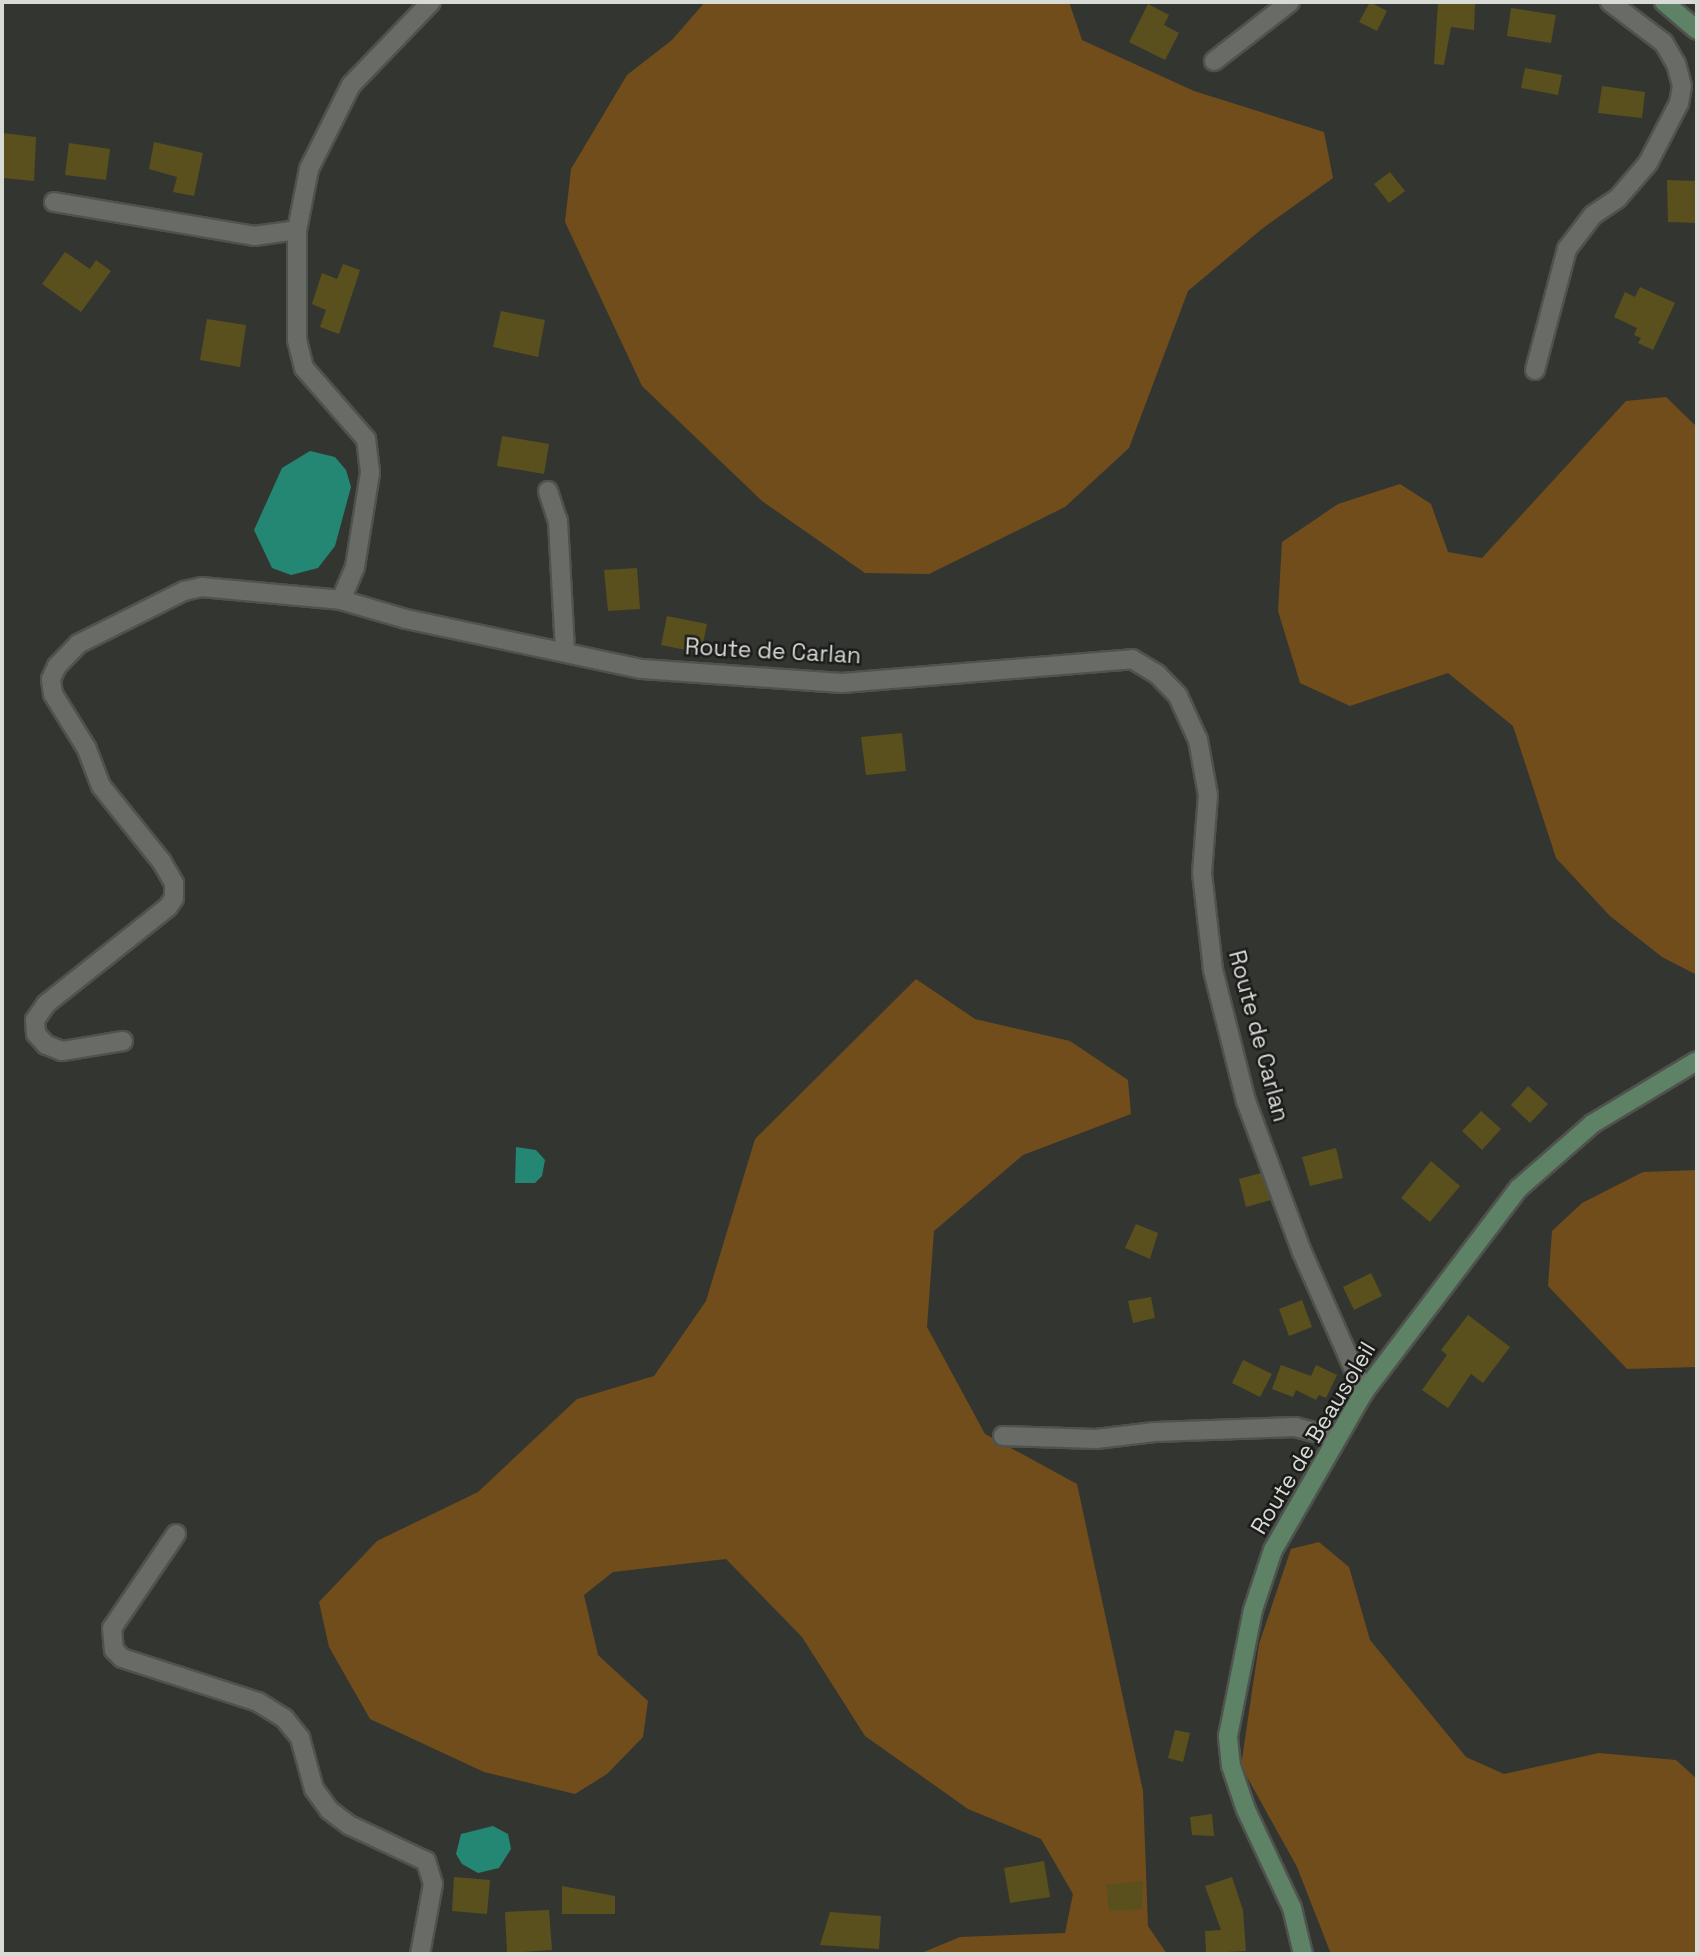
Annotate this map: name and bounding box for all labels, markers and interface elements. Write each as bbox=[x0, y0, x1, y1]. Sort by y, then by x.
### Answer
street label: Route de Carlan bbox=[684, 633, 862, 669]
street label: Route de Carlan bbox=[1223, 947, 1295, 1125]
street label: Route de Beausoleil bbox=[1245, 1337, 1381, 1539]

